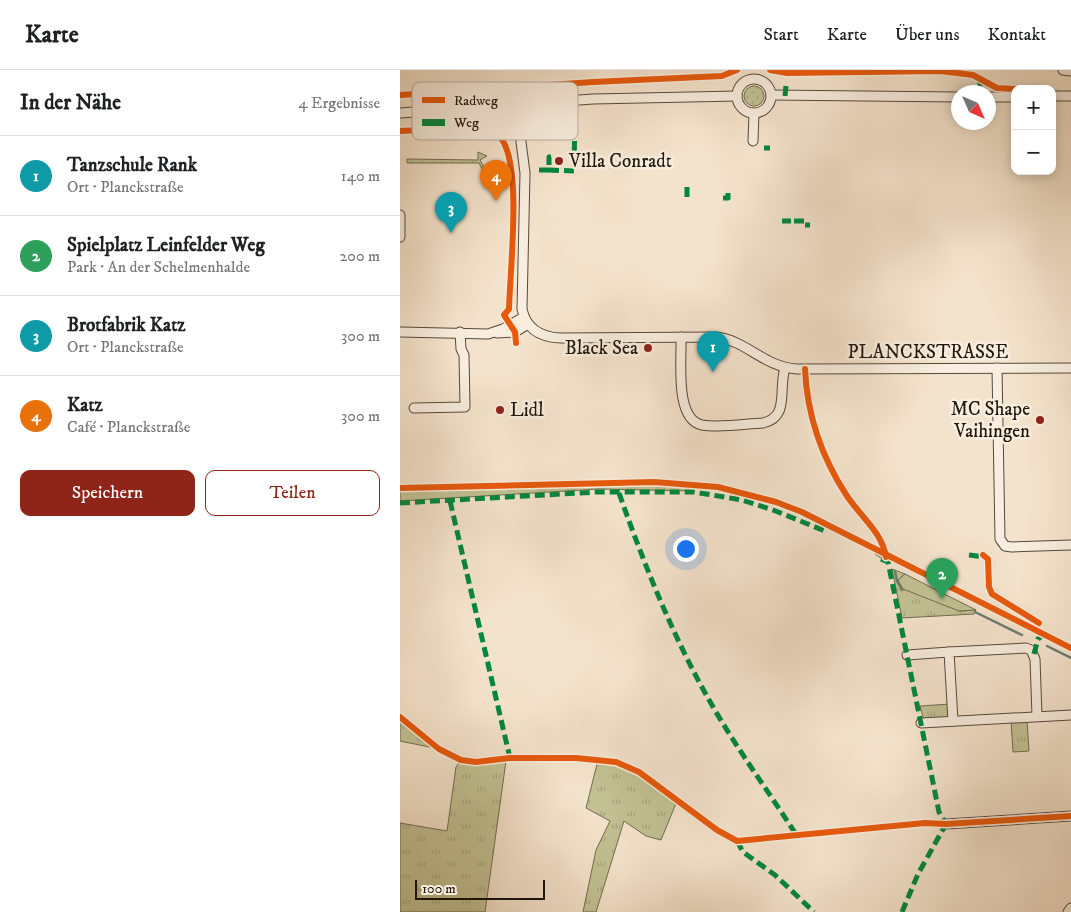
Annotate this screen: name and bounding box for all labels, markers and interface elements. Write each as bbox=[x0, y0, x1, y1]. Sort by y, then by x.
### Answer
text: Karte bbox=[25, 20, 79, 50]
text: Start bbox=[763, 24, 799, 46]
text: Karte bbox=[827, 24, 867, 46]
text: Über uns bbox=[895, 24, 959, 46]
text: Kontakt bbox=[987, 24, 1046, 46]
legend bbox=[412, 82, 578, 140]
north arrow bbox=[951, 85, 996, 130]
map controls bbox=[1011, 85, 1056, 175]
button: + bbox=[1011, 85, 1056, 130]
text: In der Nähe bbox=[20, 90, 121, 116]
text: Radweg bbox=[454, 92, 498, 110]
text: 4 Ergebnisse bbox=[298, 93, 380, 113]
text: Weg bbox=[453, 114, 479, 132]
button: − bbox=[1011, 130, 1056, 175]
place label: Villa Conradt bbox=[568, 150, 672, 173]
text: Tanzschule Rank bbox=[67, 154, 197, 177]
marker: Villa Conradt bbox=[553, 155, 565, 167]
pin: 4 bbox=[480, 160, 512, 201]
text: 1 bbox=[33, 166, 39, 186]
text: 140 m bbox=[341, 166, 380, 186]
text: Ort · Planckstraße bbox=[67, 177, 184, 197]
pin: 3 bbox=[435, 192, 467, 233]
text: Spielplatz Leinfelder Weg bbox=[67, 234, 265, 257]
text: 2 bbox=[32, 246, 40, 266]
text: 200 m bbox=[339, 246, 380, 266]
text: Park · An der Schelmenhalde bbox=[67, 257, 250, 277]
text: Brotfabrik Katz bbox=[67, 314, 185, 337]
text: 3 bbox=[33, 326, 39, 346]
text: 300 m bbox=[341, 326, 380, 346]
pin: 1 bbox=[697, 331, 729, 372]
text: Ort · Planckstraße bbox=[67, 337, 184, 357]
place label: Black Sea bbox=[565, 337, 638, 360]
street label: PLANCKSTRASSE bbox=[848, 341, 1008, 364]
marker: Black Sea bbox=[642, 342, 654, 354]
text: Katz bbox=[67, 394, 103, 417]
place label: MC Shape Vaihingen bbox=[951, 398, 1030, 443]
place label: Lidl bbox=[510, 399, 544, 422]
marker: Lidl bbox=[494, 404, 506, 416]
text: 4 bbox=[31, 406, 41, 426]
text: 300 m bbox=[341, 406, 380, 426]
marker: MC Shape Vaihingen bbox=[1034, 414, 1046, 426]
text: Café · Planckstraße bbox=[67, 417, 190, 437]
button: Speichern bbox=[20, 470, 195, 516]
button: Teilen bbox=[205, 470, 380, 516]
your location bbox=[673, 536, 699, 562]
pin: 2 bbox=[926, 558, 958, 599]
scale bar bbox=[415, 877, 545, 900]
text: 100 m bbox=[422, 880, 456, 898]

